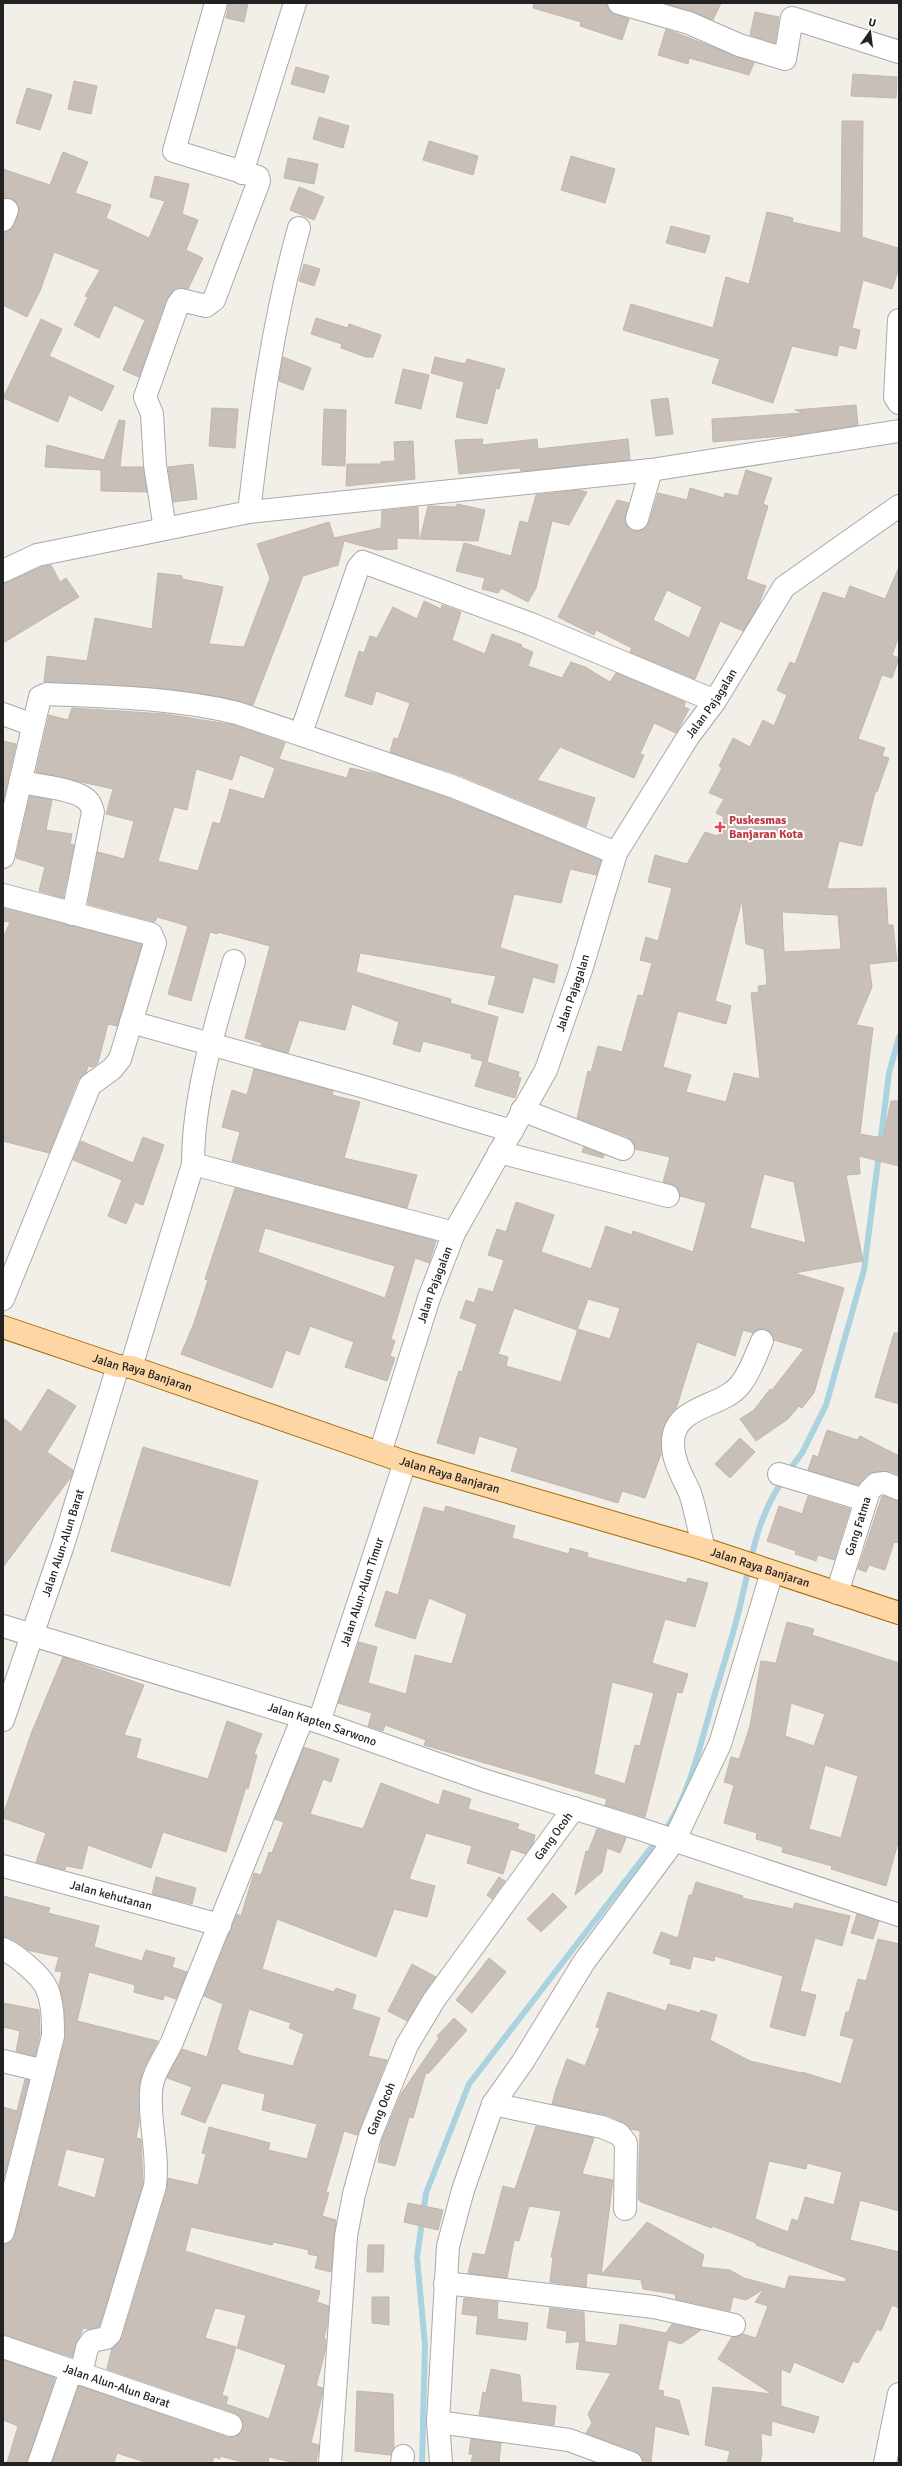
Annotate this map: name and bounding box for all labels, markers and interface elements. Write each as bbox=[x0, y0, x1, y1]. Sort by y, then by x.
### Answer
north arrow bbox=[850, 12, 890, 52]
text: U bbox=[867, 16, 877, 30]
street label: Jalan Pajagalan bbox=[682, 666, 740, 741]
place label: Puskesmas Banjaran Kota bbox=[729, 813, 803, 842]
marker: Puskesmas Banjaran Kota bbox=[714, 821, 726, 833]
street label: Jalan Pajagalan bbox=[553, 953, 593, 1034]
street label: Jalan Pajagalan bbox=[414, 1244, 456, 1325]
street label: Jalan Raya Banjaran bbox=[91, 1350, 194, 1395]
street label: Jalan Raya Banjaran bbox=[398, 1453, 502, 1497]
street label: Jalan Alun-Alun Barat bbox=[38, 1487, 87, 1599]
street label: Gang Fatma bbox=[842, 1495, 874, 1558]
street label: Jalan Alun-Alun Timur bbox=[337, 1535, 387, 1648]
street label: Jalan Raya Banjaran bbox=[709, 1544, 812, 1591]
street label: Jalan Kapten Sarwono bbox=[266, 1699, 379, 1749]
street label: Gang Ocoh bbox=[531, 1809, 576, 1863]
street label: Jalan kehutanan bbox=[68, 1877, 154, 1914]
street label: Gang Ocoh bbox=[364, 2080, 399, 2137]
street label: Jalan Alun-Alun Barat bbox=[61, 2361, 172, 2411]

